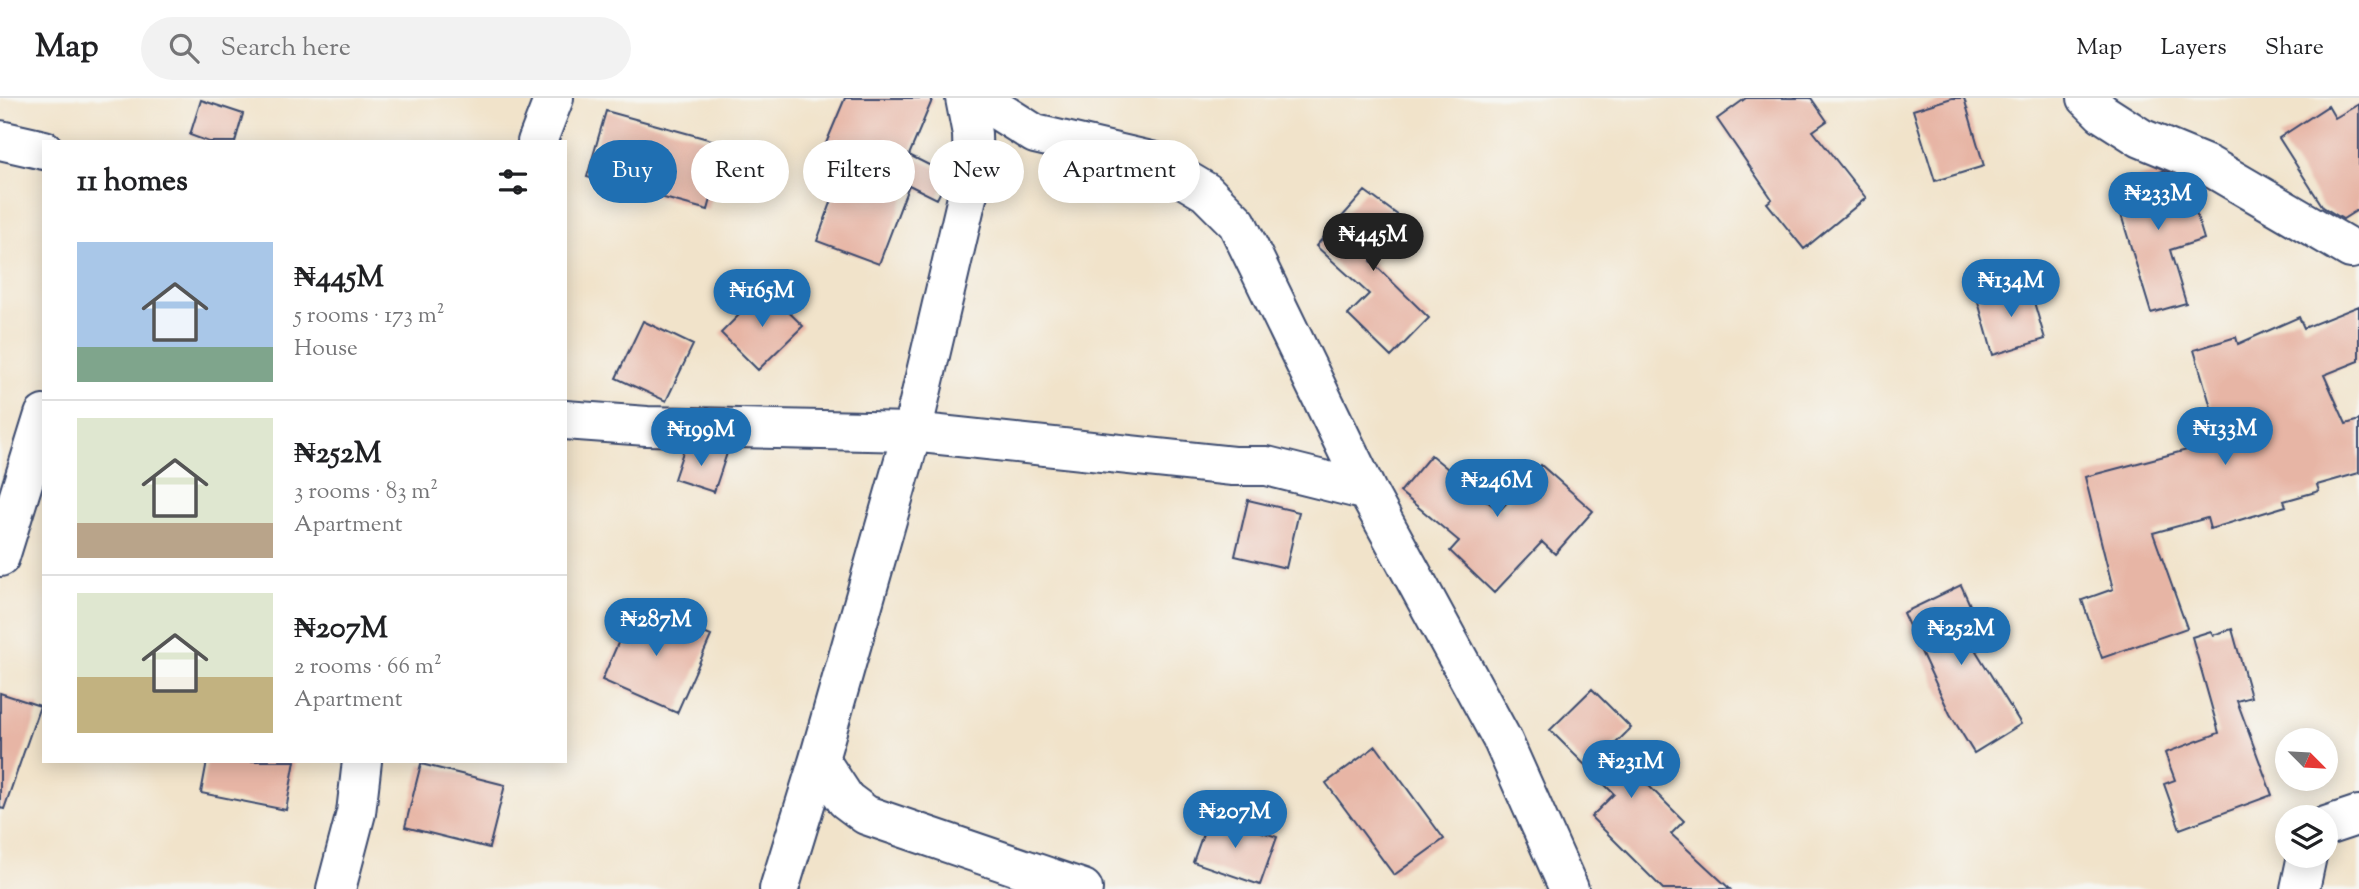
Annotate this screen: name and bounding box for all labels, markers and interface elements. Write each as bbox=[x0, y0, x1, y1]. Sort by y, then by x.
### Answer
search box bbox=[141, 17, 631, 80]
text: Map bbox=[35, 24, 99, 72]
icon: search bbox=[165, 29, 203, 67]
text: Search here bbox=[221, 30, 351, 67]
text: Map bbox=[2076, 31, 2122, 65]
text: Layers bbox=[2160, 31, 2227, 65]
text: Share bbox=[2265, 31, 2324, 65]
chip: Buy bbox=[588, 140, 677, 203]
chip: Rent bbox=[691, 140, 789, 203]
chip: Filters bbox=[803, 140, 915, 203]
chip: New bbox=[929, 140, 1024, 203]
chip: Apartment bbox=[1038, 140, 1200, 203]
text: 11 homes bbox=[77, 161, 188, 204]
icon: filters bbox=[494, 163, 532, 201]
pin: ₦233M bbox=[2109, 172, 2207, 232]
text: ₦233M bbox=[2124, 178, 2192, 211]
pin: ₦445M bbox=[1324, 214, 1422, 273]
text: ₦445M bbox=[1339, 219, 1407, 252]
text: ₦445M bbox=[294, 257, 384, 300]
pin: ₦134M bbox=[1962, 260, 2060, 319]
text: ₦134M bbox=[1978, 265, 2044, 298]
icon: home bbox=[133, 270, 217, 354]
pin: ₦165M bbox=[713, 270, 811, 329]
text: ₦165M bbox=[730, 275, 794, 308]
text: 5 rooms · 173 m² bbox=[294, 300, 445, 333]
text: House bbox=[294, 333, 358, 366]
pin: ₦199M bbox=[652, 408, 750, 468]
pin: ₦133M bbox=[2176, 408, 2274, 467]
text: ₦133M bbox=[2193, 413, 2257, 446]
text: ₦199M bbox=[667, 414, 735, 447]
text: ₦252M bbox=[294, 433, 382, 476]
icon: home bbox=[133, 446, 217, 530]
pin: ₦246M bbox=[1448, 460, 1546, 519]
text: ₦246M bbox=[1461, 465, 1533, 498]
text: 3 rooms · 83 m² bbox=[294, 476, 438, 509]
text: Apartment bbox=[294, 509, 403, 542]
pin: ₦287M bbox=[607, 598, 705, 658]
text: ₦287M bbox=[620, 604, 692, 637]
text: ₦207M bbox=[294, 608, 388, 651]
pin: ₦252M bbox=[1912, 608, 2010, 667]
text: ₦252M bbox=[1927, 613, 1995, 646]
icon: home bbox=[133, 621, 217, 705]
text: 2 rooms · 66 m² bbox=[294, 651, 442, 684]
text: Apartment bbox=[294, 684, 403, 717]
north arrow bbox=[2275, 728, 2338, 791]
map controls bbox=[2275, 728, 2338, 868]
pin: ₦231M bbox=[1582, 740, 1680, 800]
text: ₦231M bbox=[1598, 746, 1664, 779]
pin: ₦207M bbox=[1186, 790, 1284, 850]
text: ₦207M bbox=[1199, 796, 1271, 829]
button: layers bbox=[2275, 805, 2338, 868]

